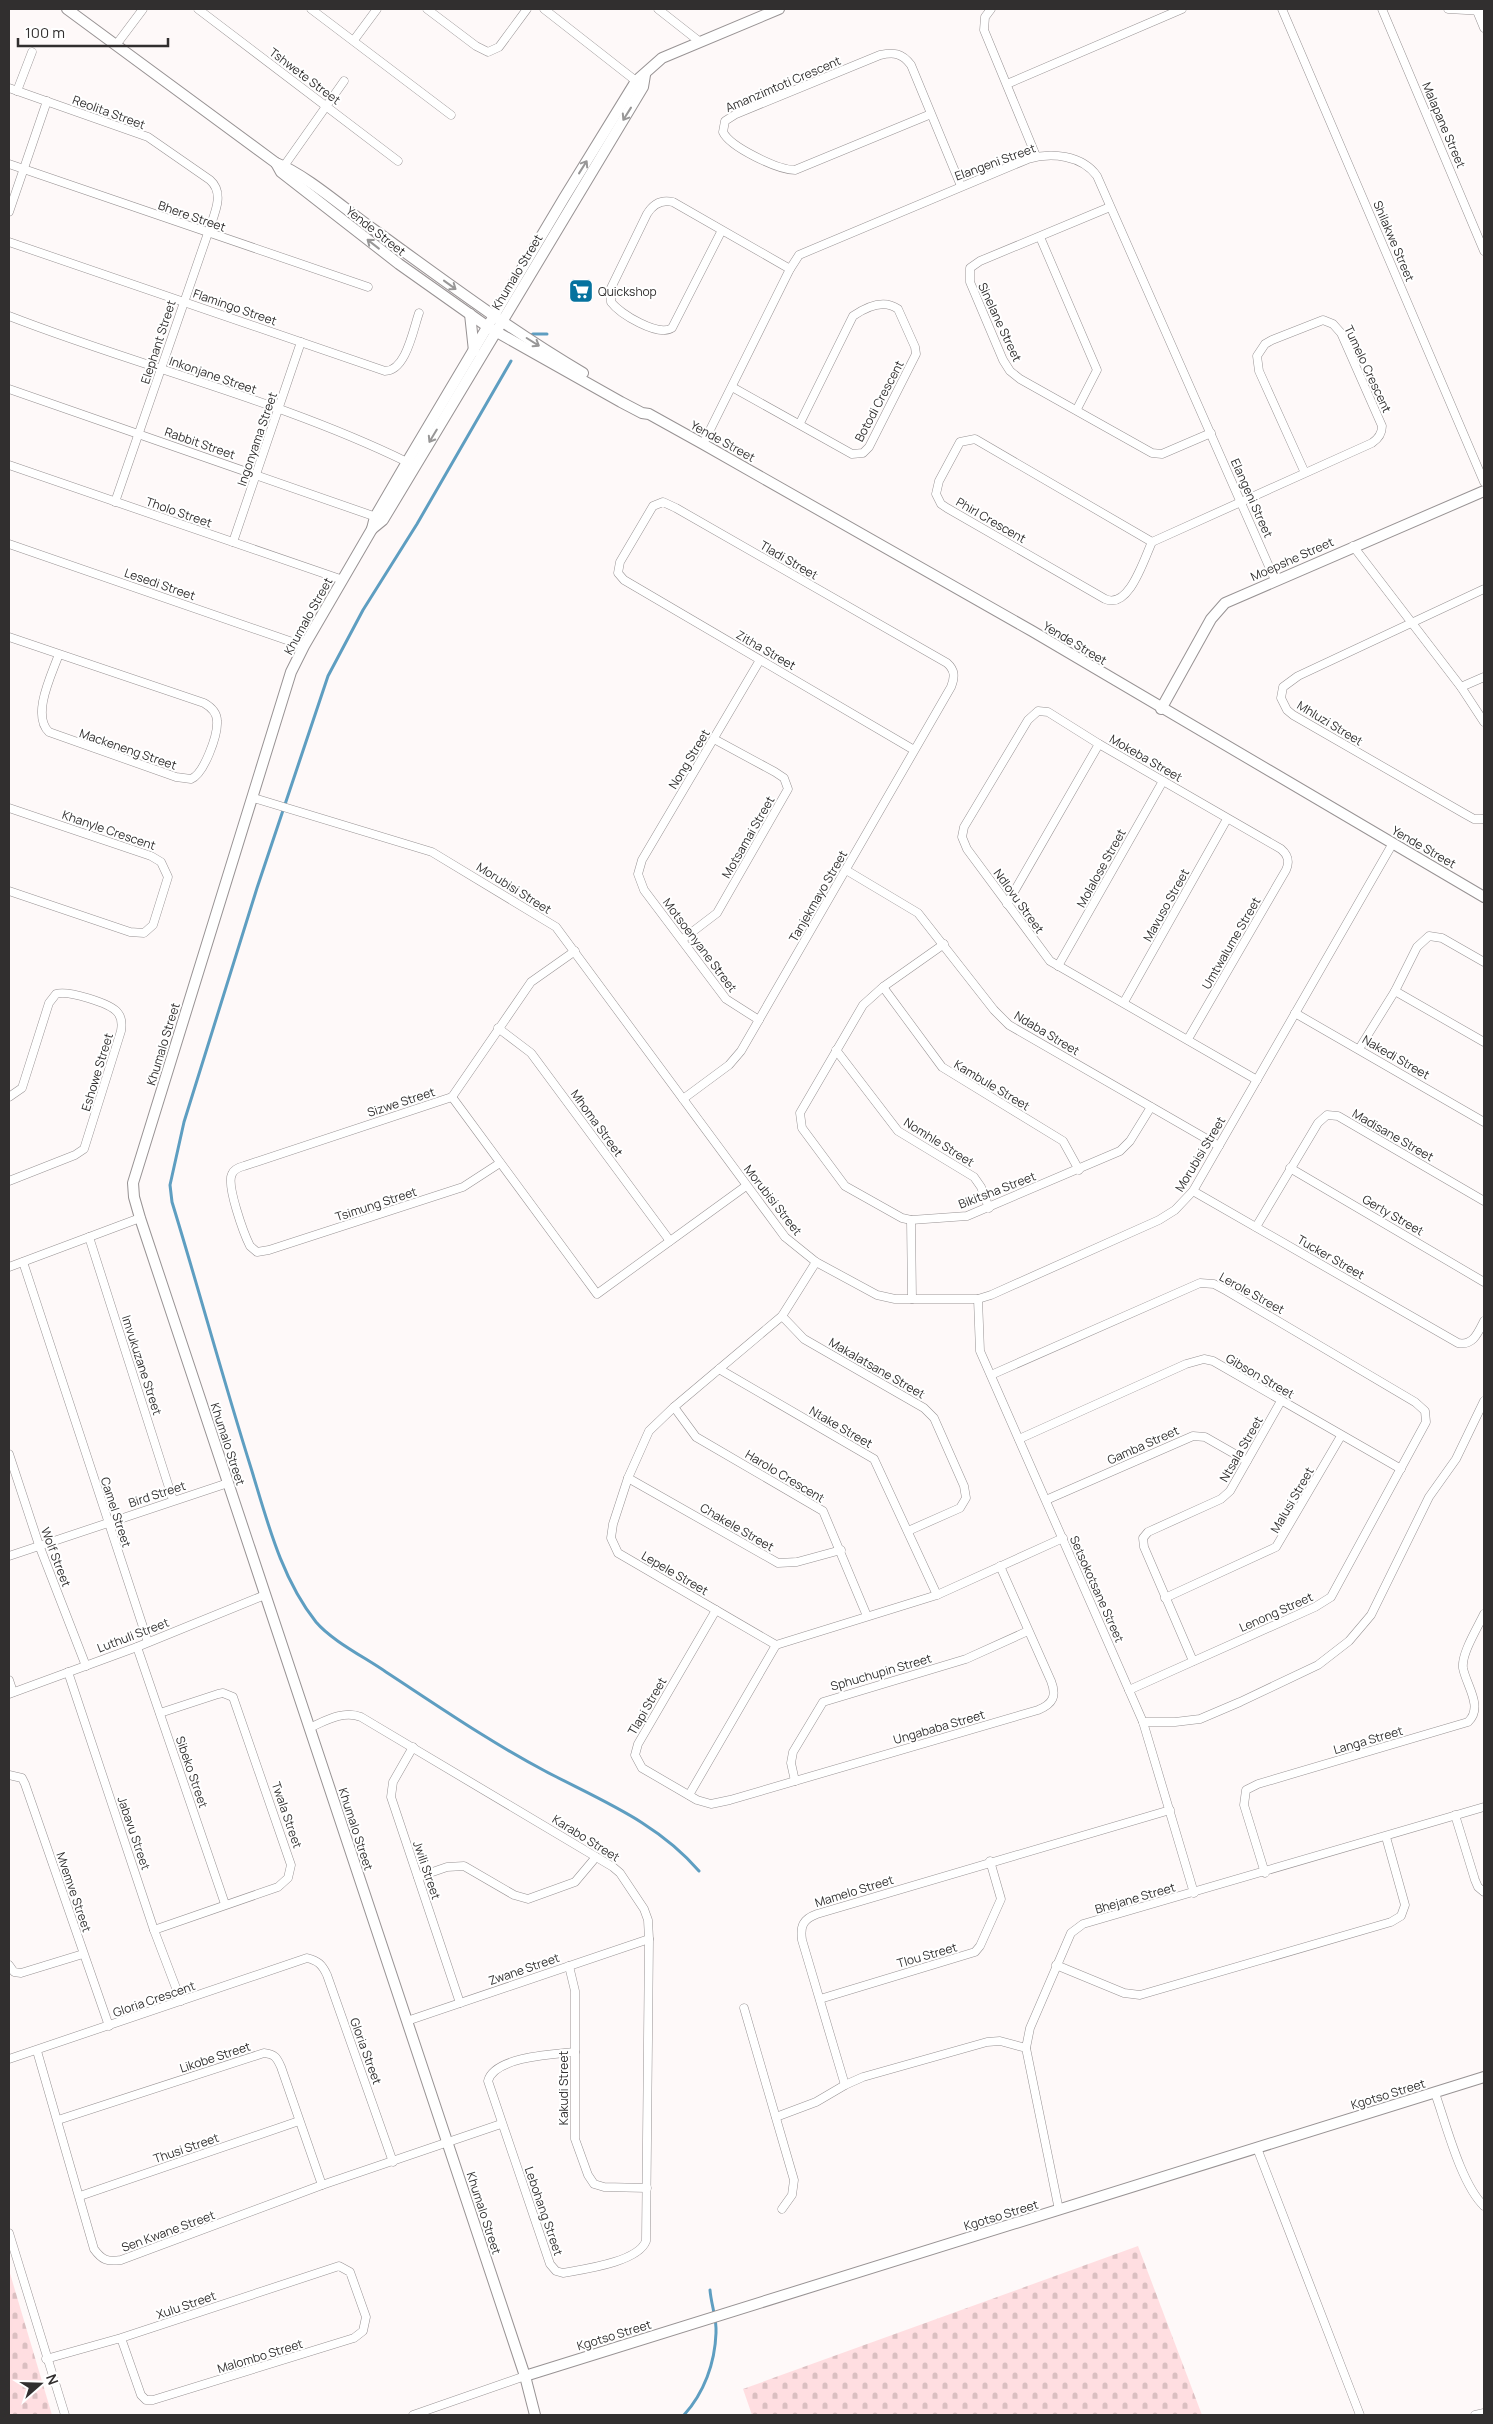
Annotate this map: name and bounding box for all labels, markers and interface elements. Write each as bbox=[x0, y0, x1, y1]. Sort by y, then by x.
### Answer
scale bar bbox=[18, 15, 168, 47]
text: 100 m bbox=[25, 22, 65, 43]
street label: Tshwete Street bbox=[266, 44, 344, 109]
street label: Amanzimtoti Crescent bbox=[723, 52, 844, 116]
street label: Malapane Street bbox=[1418, 79, 1470, 171]
street label: Reolita Street bbox=[70, 91, 148, 133]
one-way arrow bbox=[621, 106, 631, 120]
street label: Elangeni Street bbox=[952, 139, 1038, 185]
one-way arrow bbox=[578, 161, 588, 175]
street label: Bhere Street bbox=[156, 197, 228, 236]
street label: Shilakwe Street bbox=[1369, 198, 1419, 284]
street label: Yende Street bbox=[343, 202, 410, 260]
street label: Khumalo Street bbox=[488, 231, 546, 313]
one-way arrow bbox=[366, 239, 380, 249]
supermarket icon: Quickshop bbox=[568, 278, 594, 304]
one-way arrow bbox=[443, 280, 457, 290]
street label: Sinelane Street bbox=[974, 280, 1026, 365]
place label: Quickshop bbox=[598, 283, 657, 300]
street label: Flamingo Street bbox=[191, 285, 279, 329]
street label: Elephant Street bbox=[136, 298, 180, 386]
street label: Tumelo Crescent bbox=[1340, 323, 1396, 416]
one-way arrow bbox=[526, 337, 540, 348]
street label: Inkonjane Street bbox=[167, 352, 259, 398]
street label: Botodi Crescent bbox=[850, 357, 908, 445]
street label: Ingonyama Street bbox=[233, 390, 281, 488]
street label: Yende Street bbox=[688, 416, 759, 466]
street label: Rabbit Street bbox=[162, 423, 238, 463]
one-way arrow bbox=[427, 429, 437, 443]
street label: Elangeni Street bbox=[1227, 456, 1277, 540]
street label: Tholo Street bbox=[144, 493, 215, 531]
street label: PhirI Crescent bbox=[953, 493, 1029, 547]
street label: Moepshe Street bbox=[1248, 533, 1336, 585]
street label: Tladi Street bbox=[757, 537, 821, 584]
street label: Lesedi Street bbox=[122, 564, 198, 604]
street label: Khumalo Street bbox=[280, 574, 336, 658]
street label: Yende Street bbox=[1040, 617, 1110, 669]
street label: Zitha Street bbox=[733, 626, 799, 674]
street label: Mhluzi Street bbox=[1294, 697, 1366, 749]
street label: Mackeneng Street bbox=[77, 724, 179, 774]
street label: Nong Street bbox=[664, 726, 714, 792]
street label: Mokeba Street bbox=[1106, 730, 1186, 786]
street label: Motsamai Street bbox=[718, 793, 779, 881]
street label: Khanyle Crescent bbox=[60, 806, 158, 854]
street label: Yende Street bbox=[1389, 822, 1459, 872]
street label: Molalose Street bbox=[1072, 825, 1130, 910]
street label: Tanjekmayo Street bbox=[785, 847, 851, 945]
street label: Morubisi Street bbox=[473, 858, 555, 918]
street label: Ndlovu Street bbox=[990, 865, 1048, 937]
street label: Mavuso Street bbox=[1139, 865, 1193, 944]
street label: Umtwalume Street bbox=[1198, 894, 1264, 992]
street label: Motsoenyane Street bbox=[659, 895, 741, 996]
street label: Khumalo Street bbox=[142, 1000, 184, 1087]
street label: Ndaba Street bbox=[1011, 1007, 1083, 1059]
street label: Eshowe Street bbox=[77, 1031, 117, 1113]
street label: Nakedi Street bbox=[1359, 1031, 1433, 1083]
street label: Kambule Street bbox=[951, 1056, 1033, 1114]
street label: Sizwe Street bbox=[365, 1083, 437, 1121]
street label: Mhoma Street bbox=[567, 1086, 627, 1160]
street label: Madisane Street bbox=[1349, 1105, 1437, 1165]
street label: Morubisi Street bbox=[1171, 1113, 1229, 1195]
street label: Nomhle Street bbox=[901, 1114, 978, 1171]
street label: Morubisi Street bbox=[740, 1161, 806, 1239]
street label: Bikitsha Street bbox=[956, 1167, 1038, 1213]
street label: Tsimung Street bbox=[333, 1183, 419, 1225]
street label: Gerty Street bbox=[1359, 1191, 1427, 1240]
street label: Tucker Street bbox=[1294, 1231, 1368, 1283]
street label: Lerole Street bbox=[1216, 1268, 1288, 1318]
street label: Imvukuzane Street bbox=[118, 1313, 166, 1417]
street label: Makalatsane Street bbox=[826, 1334, 928, 1403]
street label: Gibson Street bbox=[1223, 1350, 1298, 1403]
street label: Khumalo Street bbox=[207, 1401, 249, 1488]
street label: Ntake Street bbox=[806, 1402, 876, 1452]
street label: Ntsala Street bbox=[1215, 1413, 1267, 1485]
street label: Gamba Street bbox=[1104, 1422, 1182, 1468]
street label: Harolo Crescent bbox=[742, 1446, 828, 1507]
street label: Malusi Street bbox=[1266, 1464, 1318, 1536]
street label: Camel Street bbox=[97, 1475, 135, 1549]
street label: Bird Street bbox=[126, 1477, 188, 1511]
street label: Chakele Street bbox=[697, 1499, 777, 1555]
street label: Wolf Street bbox=[37, 1525, 75, 1589]
street label: Setsokotsane Street bbox=[1066, 1533, 1128, 1645]
street label: Lepele Street bbox=[638, 1547, 712, 1599]
street label: Lenong Street bbox=[1236, 1588, 1316, 1636]
street label: Luthuli Street bbox=[95, 1613, 171, 1656]
street label: Sphuchupin Street bbox=[829, 1649, 934, 1695]
street label: Tlapi Street bbox=[624, 1674, 670, 1738]
street label: Ungababa Street bbox=[891, 1706, 987, 1748]
street label: Langa Street bbox=[1331, 1722, 1405, 1758]
street label: Sibeko Street bbox=[172, 1734, 212, 1810]
street label: Twala Street bbox=[268, 1780, 306, 1851]
street label: Khumalo Street bbox=[335, 1786, 377, 1873]
street label: Jabavu Street bbox=[113, 1794, 155, 1872]
street label: Karabo Street bbox=[549, 1811, 623, 1866]
street label: Jwili Street bbox=[409, 1838, 445, 1902]
street label: Mvemve Street bbox=[52, 1850, 96, 1934]
street label: Mamelo Street bbox=[813, 1871, 896, 1911]
street label: Bhejane Street bbox=[1093, 1878, 1177, 1918]
street label: Tlou Street bbox=[895, 1938, 959, 1972]
street label: Zwane Street bbox=[486, 1949, 562, 1989]
street label: Gloria Crescent bbox=[111, 1977, 198, 2021]
street label: Gloria Street bbox=[346, 2015, 386, 2087]
street label: Likobe Street bbox=[177, 2037, 253, 2076]
street label: Kakudi Street bbox=[555, 2051, 572, 2125]
street label: Kgotso Street bbox=[1349, 2075, 1427, 2113]
street label: Thusi Street bbox=[151, 2129, 221, 2167]
street label: Lebohang Street bbox=[521, 2164, 567, 2258]
street label: Khumalo Street bbox=[463, 2170, 505, 2257]
street label: Kgotso Street bbox=[962, 2196, 1040, 2234]
street label: Sen Kwane Street bbox=[119, 2206, 217, 2256]
street label: Xulu Street bbox=[154, 2287, 218, 2323]
street label: Kgotso Street bbox=[575, 2316, 653, 2354]
street label: Malombo Street bbox=[215, 2335, 305, 2377]
north arrow bbox=[15, 2359, 65, 2409]
text: N bbox=[42, 2371, 63, 2387]

